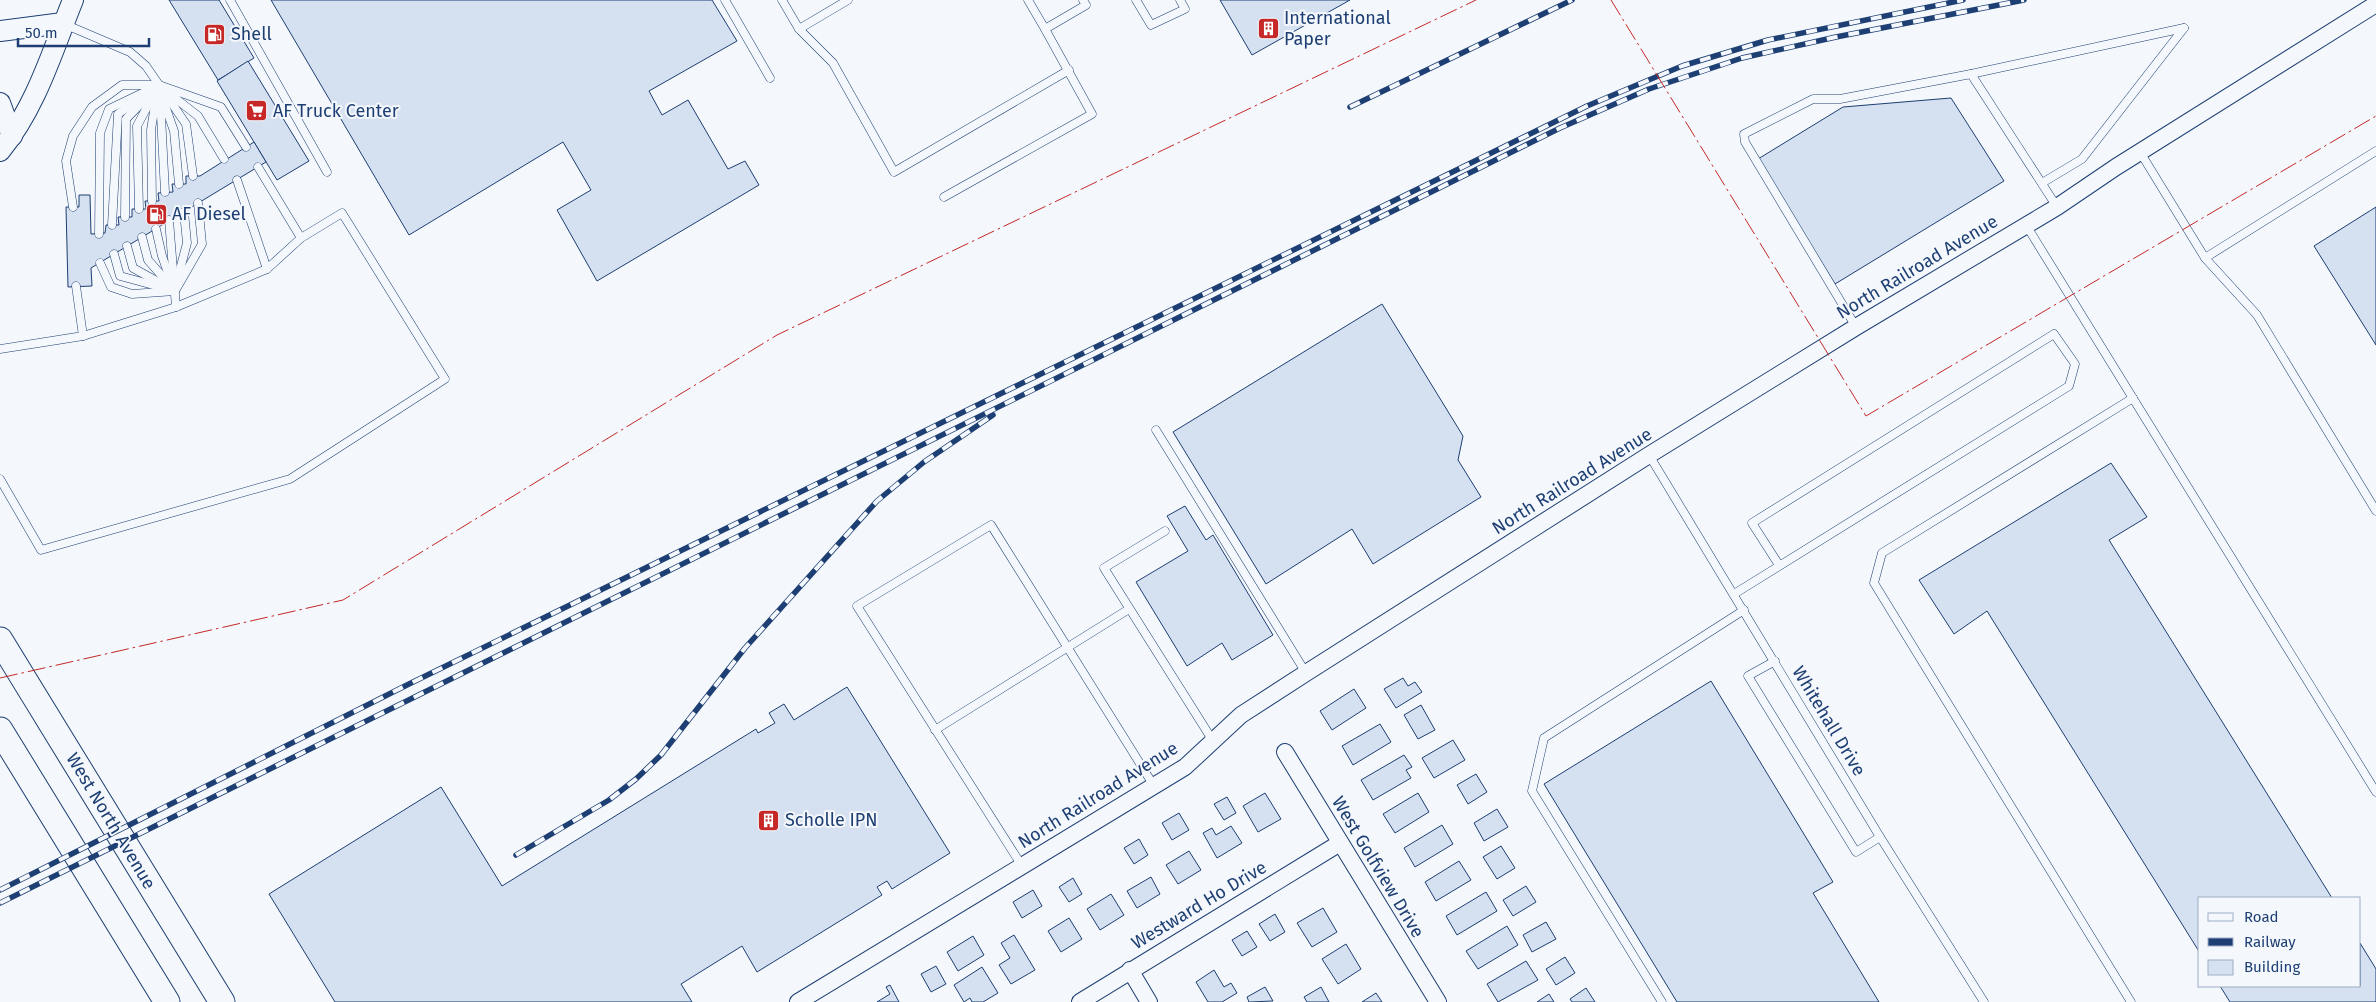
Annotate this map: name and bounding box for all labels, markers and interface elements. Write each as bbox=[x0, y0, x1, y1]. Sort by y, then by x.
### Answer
place label: International Paper bbox=[1284, 7, 1391, 50]
scale bar bbox=[18, 15, 149, 47]
building icon: International Paper bbox=[1256, 16, 1280, 40]
fuel station icon: Shell bbox=[203, 22, 227, 46]
place label: Shell bbox=[231, 23, 272, 45]
text: 50 m bbox=[25, 24, 58, 42]
supermarket icon: AF Truck Center bbox=[245, 99, 269, 123]
place label: AF Truck Center bbox=[273, 100, 399, 122]
fuel station icon: AF Diesel bbox=[144, 202, 168, 226]
place label: AF Diesel bbox=[172, 203, 246, 225]
street label: North Railroad Avenue bbox=[1832, 210, 2002, 324]
street label: North Railroad Avenue bbox=[1488, 423, 1656, 539]
street label: Whitehall Drive bbox=[1788, 662, 1870, 780]
street label: North Railroad Avenue bbox=[1014, 737, 1182, 853]
street label: West North Avenue bbox=[62, 749, 160, 893]
street label: West Golfview Drive bbox=[1327, 792, 1429, 942]
building icon: Scholle IPN bbox=[757, 808, 781, 832]
place label: Scholle IPN bbox=[785, 809, 878, 831]
street label: Westward Ho Drive bbox=[1128, 856, 1270, 954]
legend bbox=[2198, 897, 2361, 987]
text: Road bbox=[2244, 908, 2279, 926]
text: Railway bbox=[2244, 933, 2296, 951]
text: Building bbox=[2244, 958, 2300, 976]

